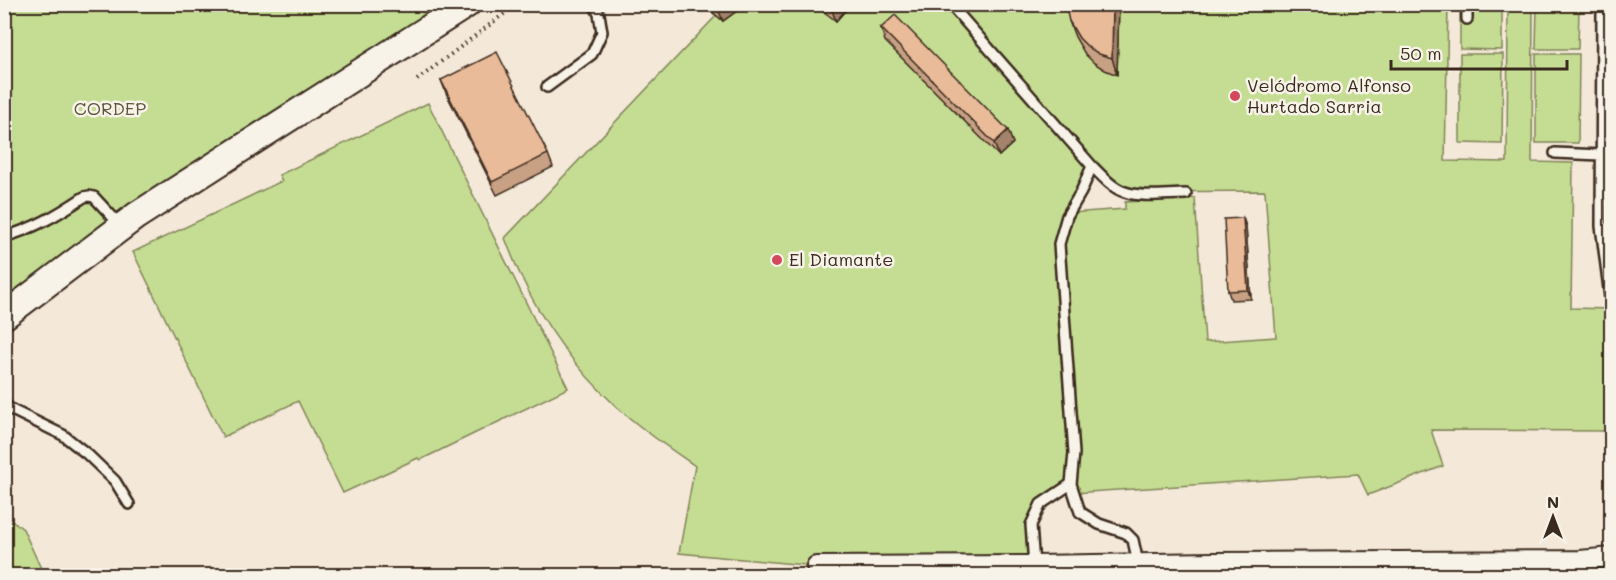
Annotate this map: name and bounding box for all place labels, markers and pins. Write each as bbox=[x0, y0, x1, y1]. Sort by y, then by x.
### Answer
place label: Velódromo Alfonso Hurtado Sarria bbox=[1247, 73, 1411, 118]
marker: Velódromo Alfonso Hurtado Sarria bbox=[1228, 89, 1242, 103]
place label: El Diamante bbox=[789, 247, 893, 271]
marker: El Diamante bbox=[770, 253, 784, 267]

